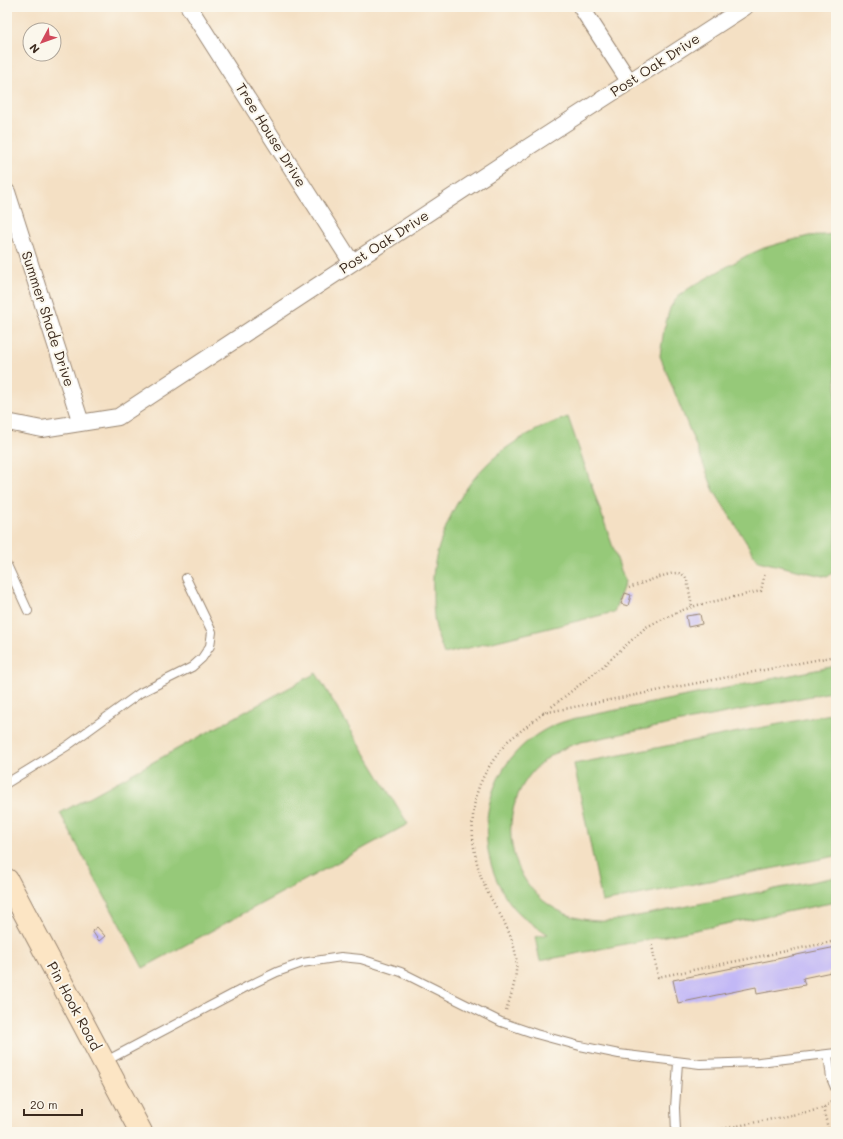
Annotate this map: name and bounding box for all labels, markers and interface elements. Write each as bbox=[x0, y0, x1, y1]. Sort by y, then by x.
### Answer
north arrow bbox=[22, 22, 62, 62]
street label: Post Oak Drive bbox=[606, 29, 703, 101]
text: N bbox=[26, 41, 42, 57]
street label: Tree House Drive bbox=[232, 79, 311, 190]
street label: Post Oak Drive bbox=[335, 206, 432, 278]
street label: Summer Shade Drive bbox=[18, 249, 79, 389]
street label: Pin Hook Road bbox=[43, 958, 106, 1054]
scale bar bbox=[24, 1091, 82, 1117]
text: 20 m bbox=[30, 1096, 58, 1112]

